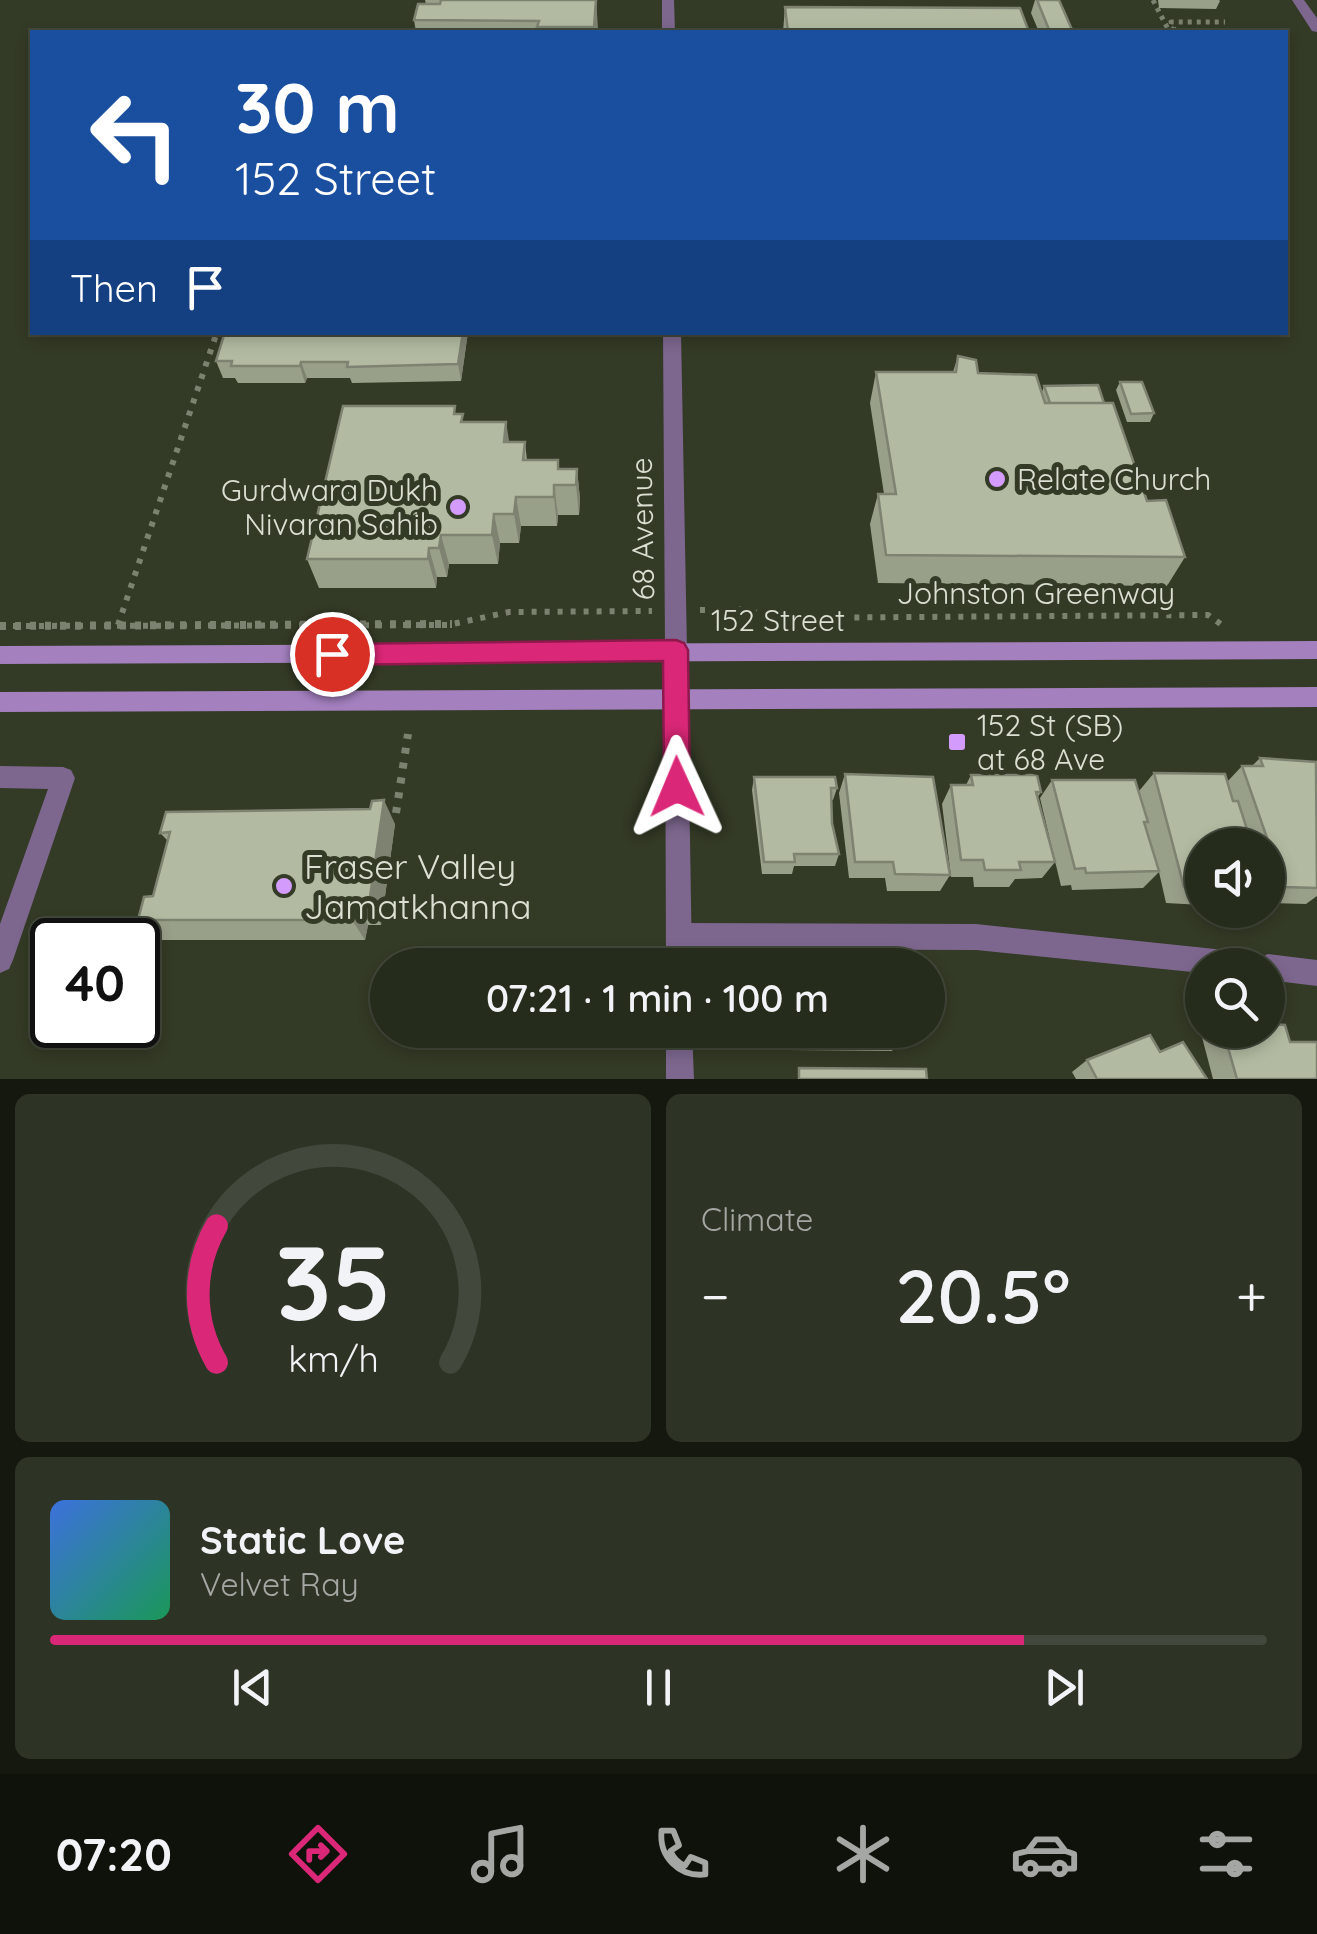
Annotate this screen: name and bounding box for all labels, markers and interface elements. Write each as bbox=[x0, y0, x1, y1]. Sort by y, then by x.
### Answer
text: 30 m bbox=[235, 63, 400, 151]
icon: left bbox=[70, 70, 200, 200]
text: 152 Street bbox=[235, 150, 436, 206]
icon: arrive bbox=[178, 260, 233, 315]
text: Then bbox=[70, 264, 158, 312]
street label: 68 Avenue bbox=[622, 457, 662, 601]
place label: Relate Church bbox=[1017, 460, 1211, 498]
marker: Relate Church bbox=[986, 468, 1008, 490]
place label: Gurdwara Dukh Nivaran Sahib bbox=[221, 471, 438, 543]
marker: Gurdwara Dukh Nivaran Sahib bbox=[447, 496, 469, 518]
street label: Johnston Greenway bbox=[897, 574, 1175, 612]
street label: 152 Street bbox=[711, 601, 845, 639]
pin bbox=[290, 612, 375, 697]
icon: arrive bbox=[305, 627, 360, 682]
place label: 152 St (SB) at 68 Ave bbox=[977, 706, 1123, 778]
marker: 152 St (SB) at 68 Ave bbox=[946, 731, 968, 753]
position arrow bbox=[625, 735, 729, 839]
map controls bbox=[1185, 828, 1285, 1048]
button: sound bbox=[1185, 828, 1285, 928]
place label: Fraser Valley Jamatkhanna bbox=[304, 844, 532, 928]
marker: Fraser Valley Jamatkhanna bbox=[273, 875, 295, 897]
speed limit sign: 40 bbox=[30, 918, 160, 1048]
button: search bbox=[1185, 948, 1285, 1048]
text: 07:21 · 1 min · 100 m bbox=[486, 974, 829, 1022]
text: Climate bbox=[701, 1199, 813, 1239]
text: 35 bbox=[275, 1216, 391, 1346]
text: 20.5° bbox=[895, 1248, 1070, 1342]
text: − bbox=[701, 1261, 730, 1330]
text: + bbox=[1236, 1261, 1267, 1330]
text: km/h bbox=[288, 1336, 378, 1381]
text: Static Love bbox=[200, 1516, 405, 1564]
text: Velvet Ray bbox=[200, 1564, 359, 1604]
icon: previous bbox=[225, 1660, 280, 1715]
icon: pause bbox=[631, 1660, 686, 1715]
icon: next bbox=[1037, 1660, 1092, 1715]
icon: directions bbox=[283, 1819, 353, 1889]
icon: music bbox=[465, 1819, 535, 1889]
icon: phone bbox=[647, 1819, 717, 1889]
icon: climate bbox=[828, 1819, 898, 1889]
icon: car bbox=[1010, 1819, 1080, 1889]
icon: filters bbox=[1191, 1819, 1261, 1889]
text: 07:20 bbox=[56, 1826, 172, 1882]

